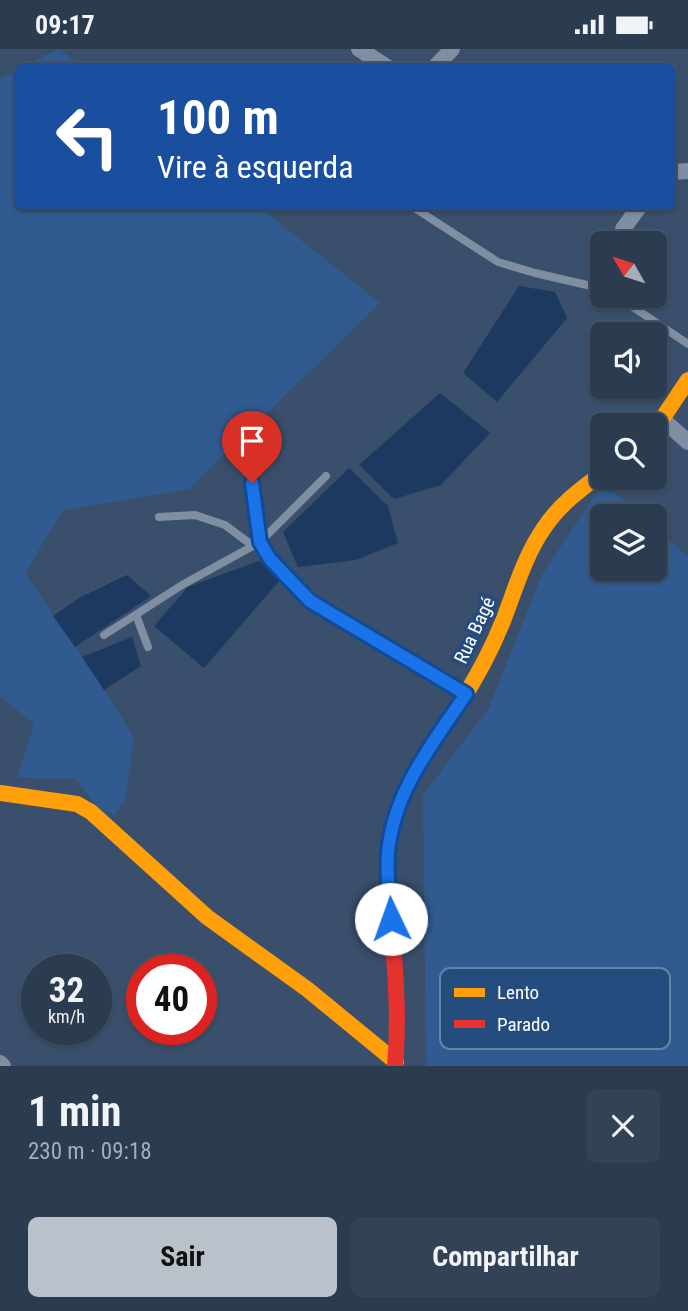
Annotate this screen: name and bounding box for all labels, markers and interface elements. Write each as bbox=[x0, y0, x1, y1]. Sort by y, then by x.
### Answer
text: 09:17 bbox=[35, 10, 95, 40]
text: 100 m bbox=[157, 89, 279, 146]
icon: left bbox=[42, 91, 133, 182]
text: Vire à esquerda bbox=[157, 148, 353, 186]
north arrow bbox=[590, 231, 667, 308]
map controls bbox=[590, 231, 667, 581]
button: sound bbox=[590, 322, 667, 399]
pin bbox=[222, 411, 282, 483]
button: search bbox=[590, 413, 667, 490]
icon: arrive bbox=[233, 422, 271, 460]
button: layers bbox=[590, 504, 667, 581]
street label: Rua Bagé bbox=[449, 593, 500, 667]
position arrow bbox=[354, 882, 428, 956]
speed limit sign: 40 bbox=[126, 954, 217, 1045]
legend bbox=[440, 968, 670, 1049]
text: 32 bbox=[49, 970, 84, 1011]
text: Lento bbox=[497, 981, 539, 1004]
text: km/h bbox=[48, 1006, 85, 1027]
text: Parado bbox=[497, 1013, 550, 1036]
text: 1 min bbox=[28, 1087, 121, 1136]
button: close bbox=[586, 1089, 660, 1163]
text: 230 m · 09:18 bbox=[28, 1138, 152, 1165]
button: Sair bbox=[28, 1217, 337, 1297]
button: Compartilhar bbox=[351, 1217, 660, 1297]

